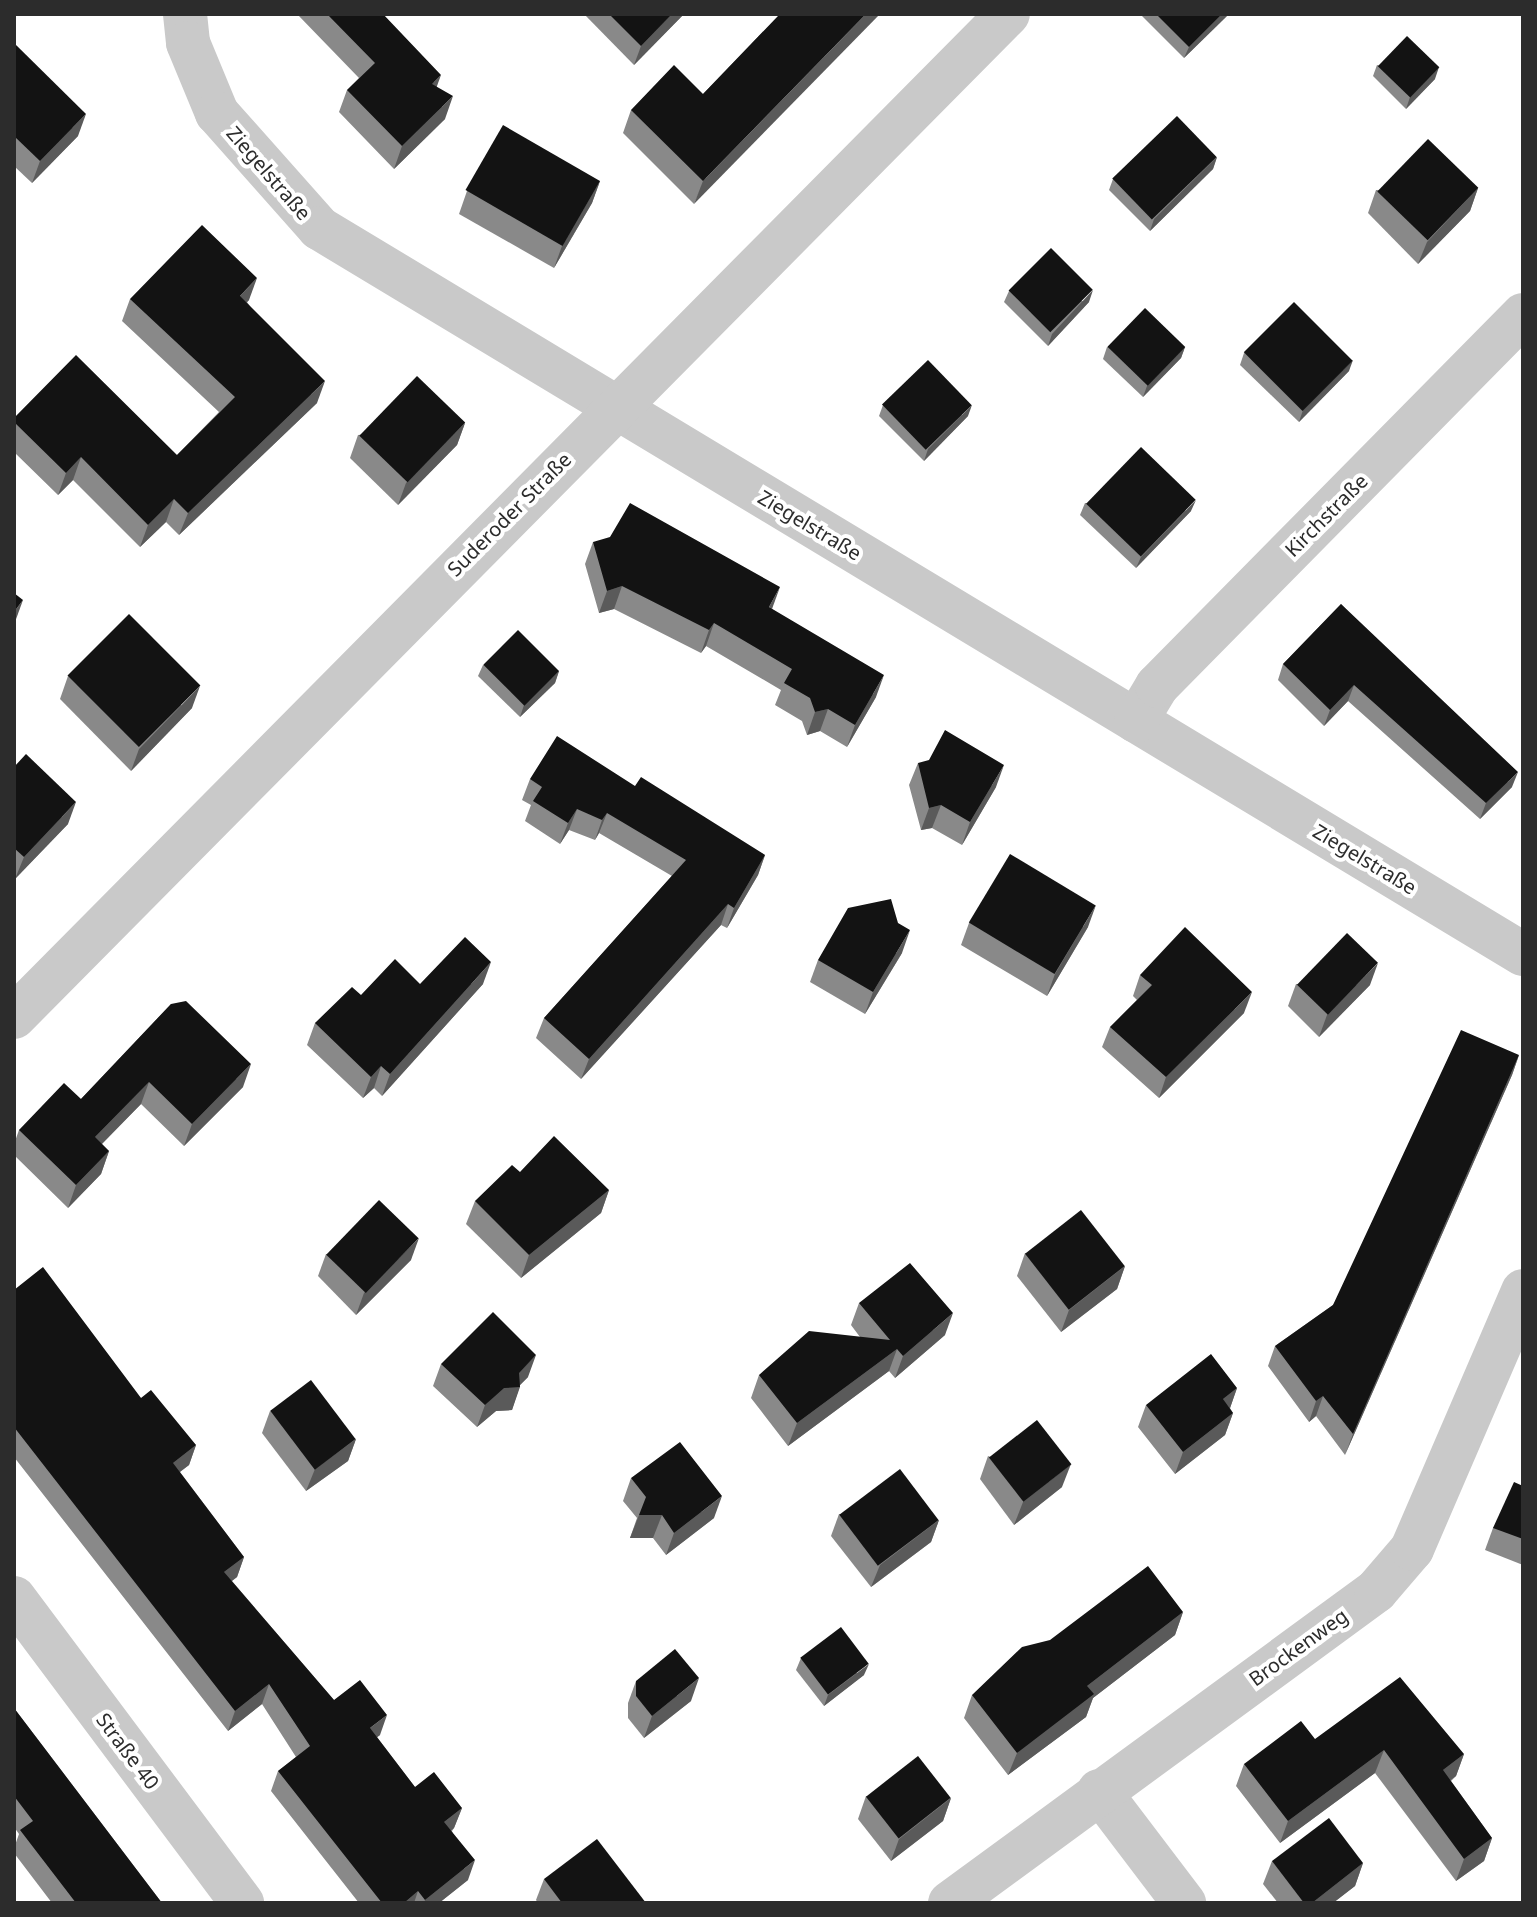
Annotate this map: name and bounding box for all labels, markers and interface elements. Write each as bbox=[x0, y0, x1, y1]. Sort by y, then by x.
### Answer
street label: Ziegelstraße bbox=[222, 121, 316, 225]
street label: Suderoder Straße bbox=[442, 447, 576, 581]
street label: Kirchstraße bbox=[1280, 469, 1372, 561]
street label: Ziegelstraße bbox=[754, 485, 866, 565]
street label: Ziegelstraße bbox=[1309, 819, 1421, 899]
street label: Brockenweg bbox=[1244, 1603, 1352, 1691]
street label: Straße 40 bbox=[92, 1708, 164, 1794]

